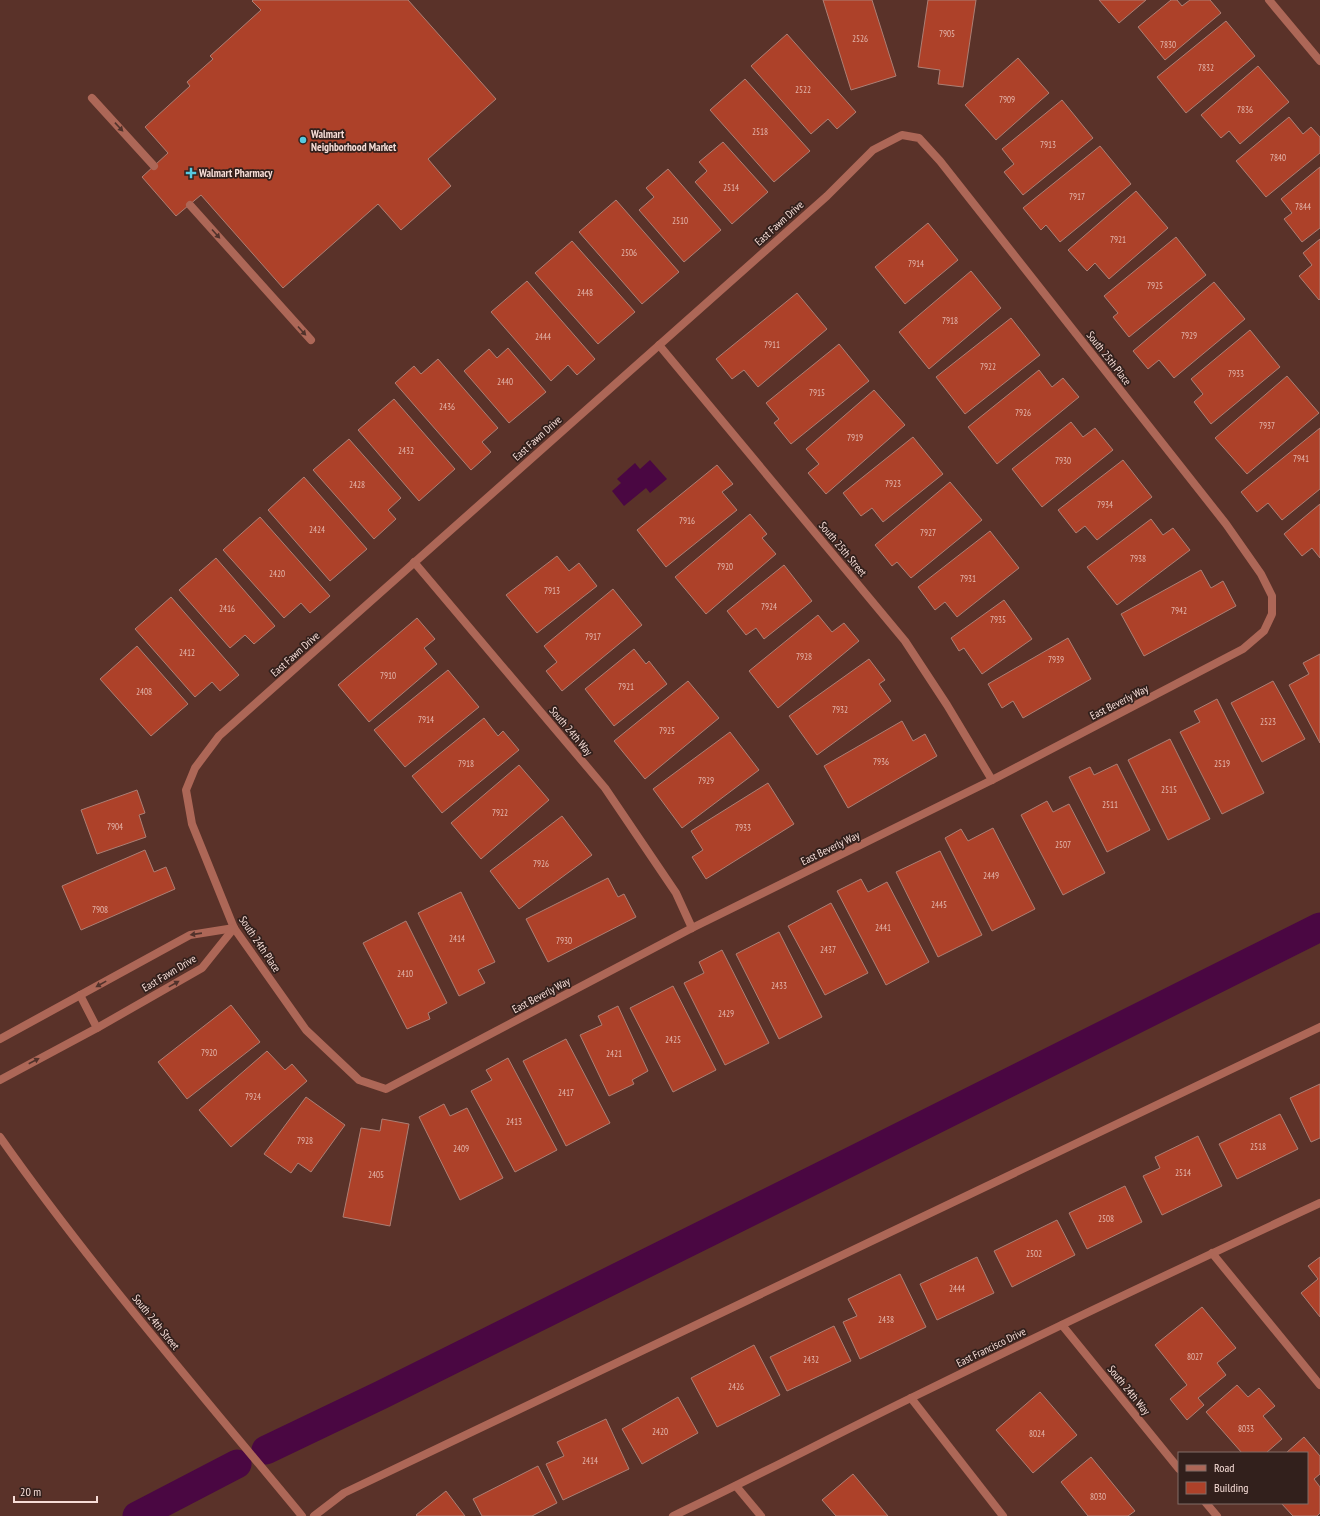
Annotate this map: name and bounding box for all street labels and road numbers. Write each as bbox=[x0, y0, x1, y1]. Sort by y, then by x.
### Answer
street label: East Fawn Drive bbox=[752, 197, 807, 249]
street label: South 25th Place bbox=[1084, 328, 1135, 388]
street label: East Fawn Drive bbox=[510, 412, 565, 464]
street label: South 25th Street bbox=[816, 519, 870, 579]
street label: East Fawn Drive bbox=[268, 628, 323, 680]
street label: East Beverly Way bbox=[1087, 681, 1151, 723]
street label: South 24th Way bbox=[546, 704, 596, 759]
street label: East Beverly Way bbox=[798, 827, 862, 868]
street label: South 24th Place bbox=[236, 913, 284, 975]
street label: East Fawn Drive bbox=[139, 951, 199, 995]
street label: East Beverly Way bbox=[510, 973, 573, 1016]
street label: South 24th Street bbox=[129, 1291, 183, 1353]
street label: East Francisco Drive bbox=[954, 1324, 1029, 1370]
street label: South 24th Way bbox=[1105, 1362, 1154, 1418]

